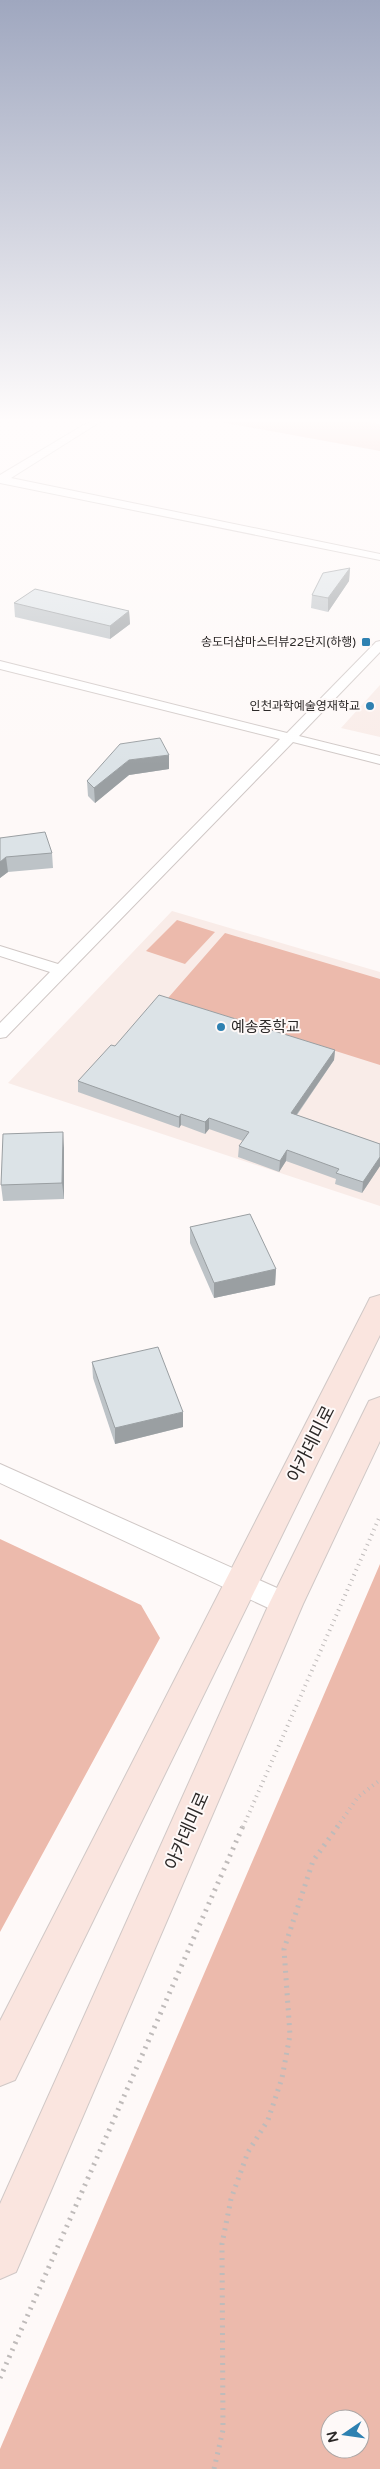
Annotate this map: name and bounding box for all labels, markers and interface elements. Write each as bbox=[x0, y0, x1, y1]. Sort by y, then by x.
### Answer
place label: 송도더샵마스터뷰22단지(하행) bbox=[201, 635, 356, 649]
marker: 송도더샵마스터뷰22단지(하행) bbox=[360, 636, 372, 648]
place label: 인천과학예술영재학교 bbox=[250, 699, 360, 713]
marker: 인천과학예술영재학교 bbox=[364, 700, 376, 712]
place label: 예송중학교 bbox=[231, 1018, 300, 1036]
marker: 예송중학교 bbox=[215, 1021, 227, 1033]
street label: 아카데미로 bbox=[282, 1402, 340, 1486]
street label: 아카데미로 bbox=[160, 1789, 214, 1873]
north arrow bbox=[320, 2409, 370, 2459]
text: N bbox=[323, 2429, 342, 2444]

